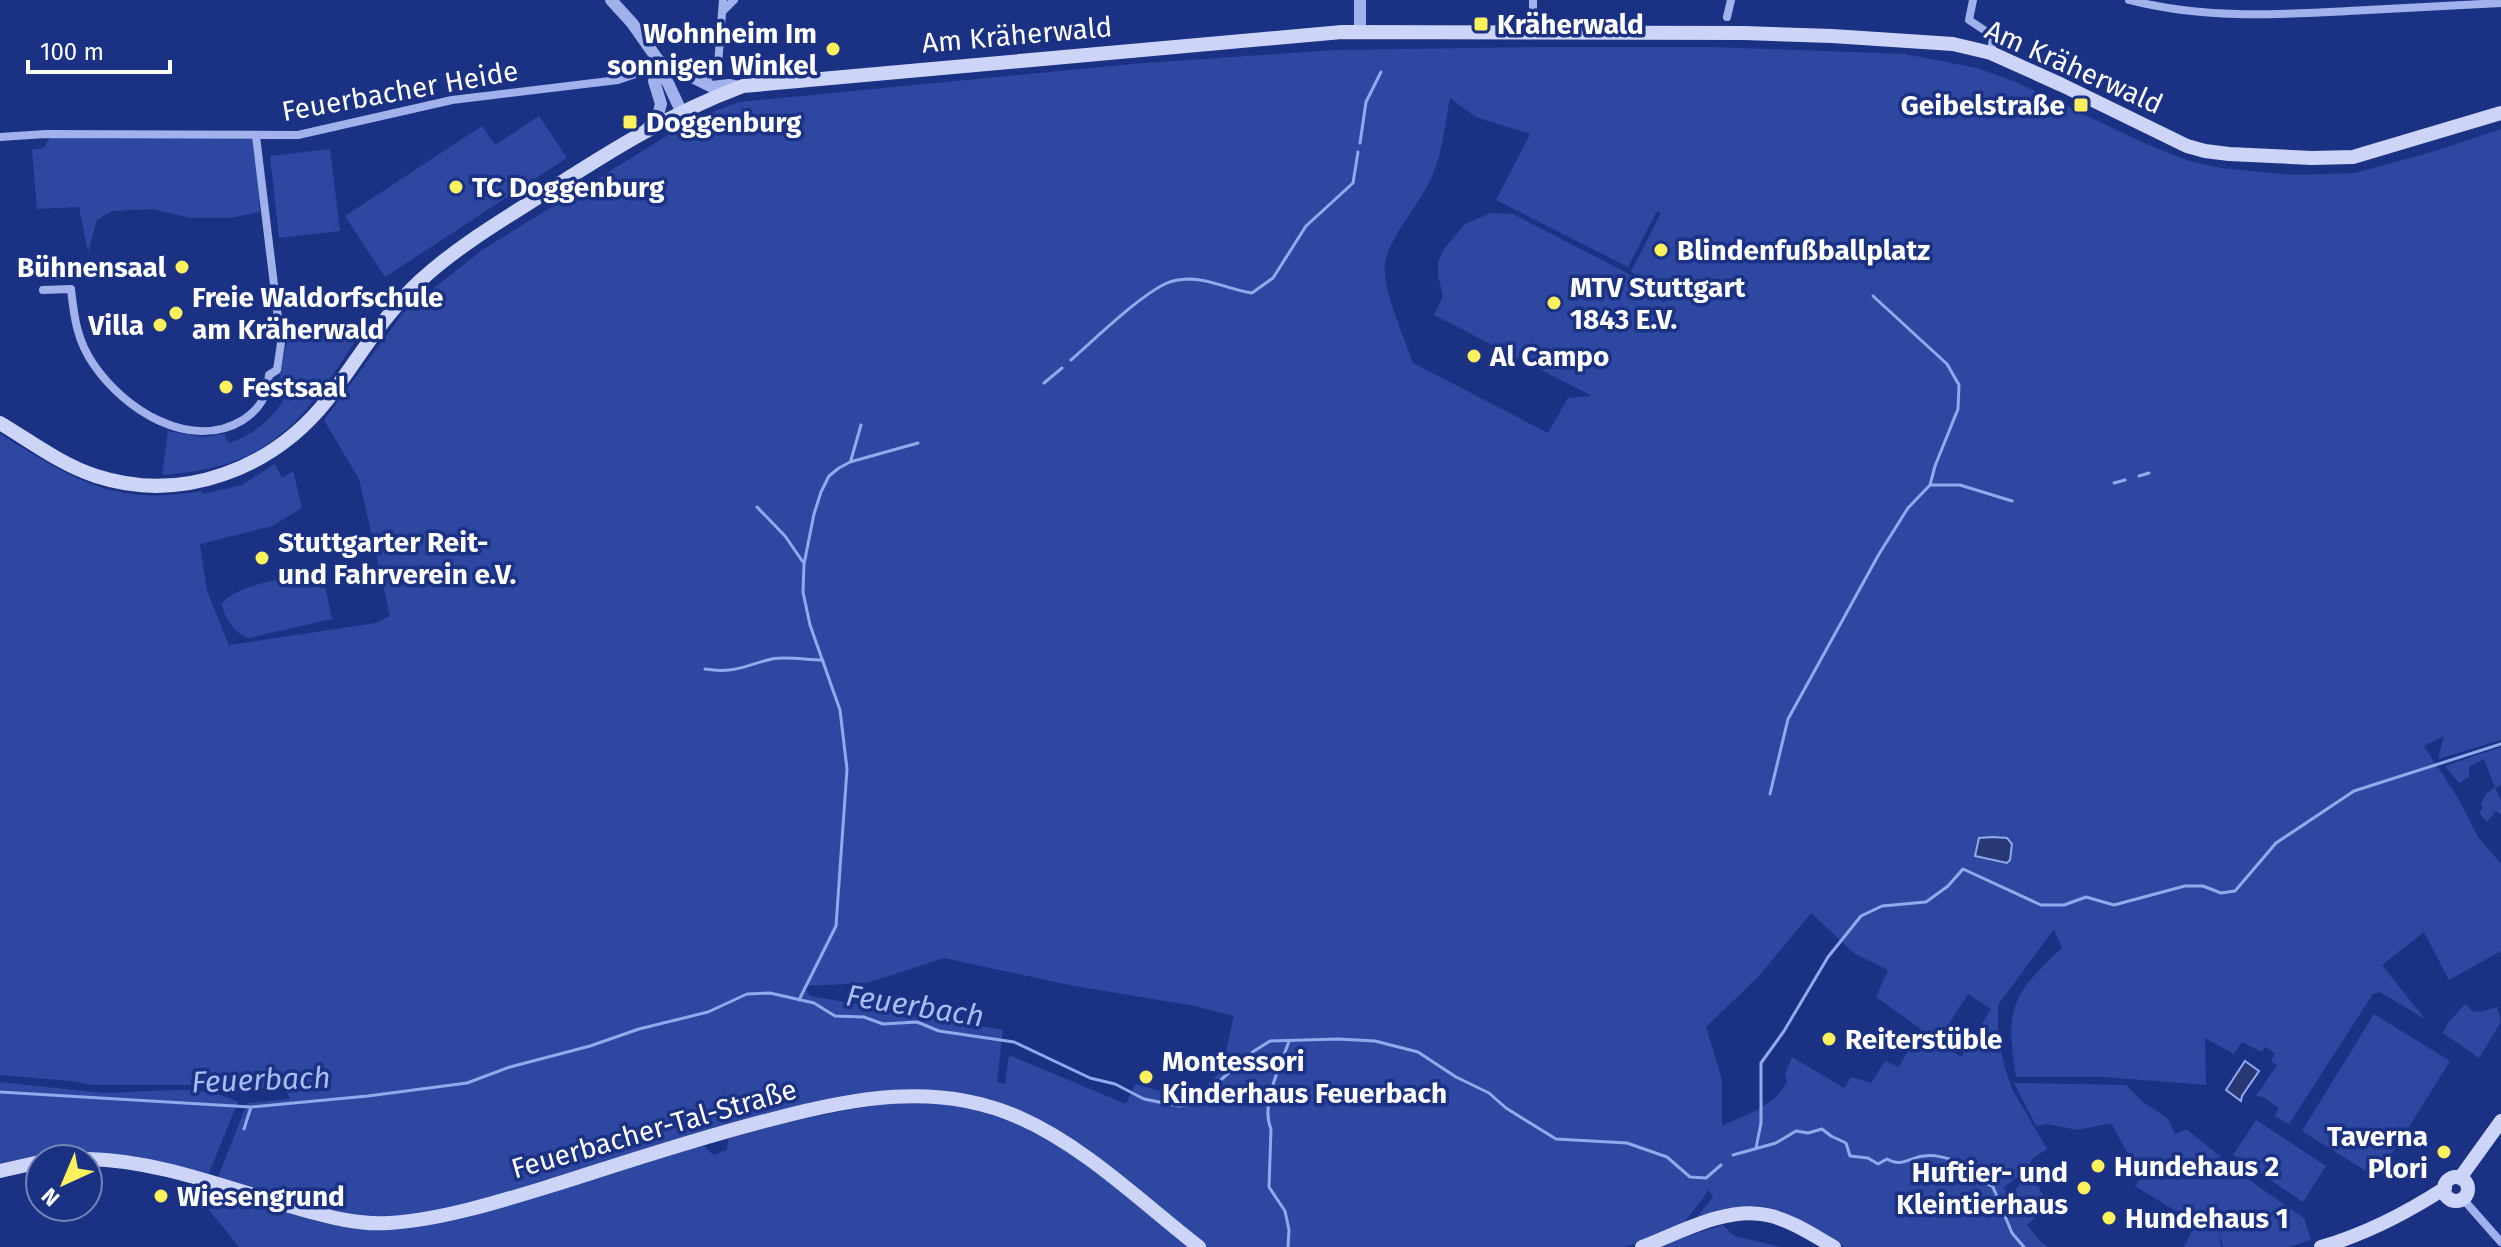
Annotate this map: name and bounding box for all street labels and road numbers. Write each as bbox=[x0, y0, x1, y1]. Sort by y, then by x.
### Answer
street label: Am Kräherwald bbox=[920, 10, 1114, 60]
street label: Am Kräherwald bbox=[1980, 13, 2168, 121]
street label: Feuerbacher Heide bbox=[279, 54, 521, 128]
street label: Feuerbacher-Tal-Straße bbox=[508, 1072, 800, 1186]

